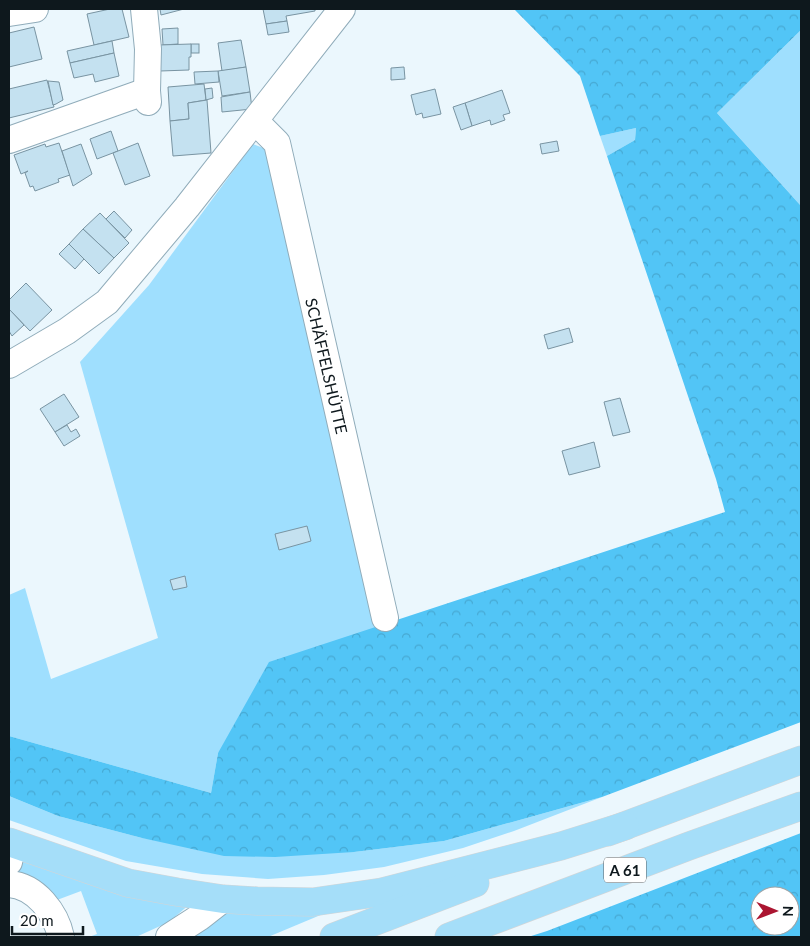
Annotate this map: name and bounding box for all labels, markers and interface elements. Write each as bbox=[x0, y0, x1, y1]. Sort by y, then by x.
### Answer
street label: SCHÄFFELSHÜTTE bbox=[302, 296, 352, 436]
road number: A 61 bbox=[604, 858, 646, 882]
north arrow bbox=[750, 886, 800, 936]
scale bar bbox=[12, 904, 84, 936]
text: N bbox=[780, 906, 797, 917]
text: 20 m bbox=[20, 911, 54, 929]

